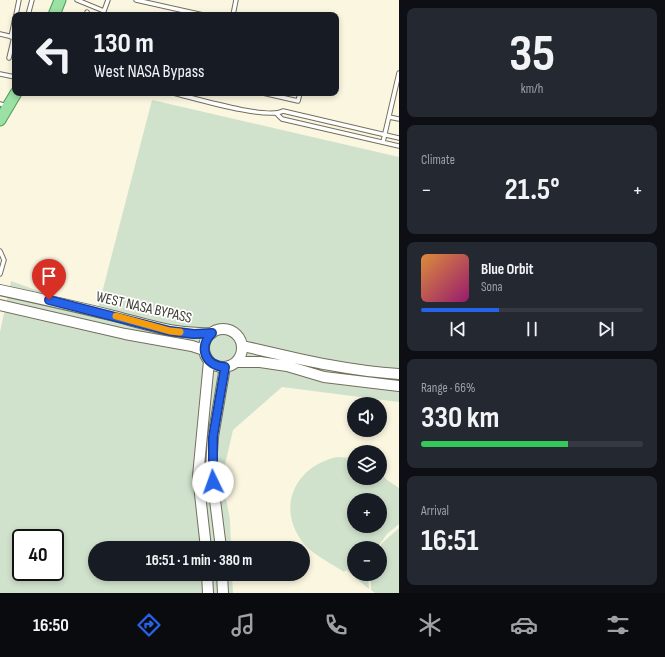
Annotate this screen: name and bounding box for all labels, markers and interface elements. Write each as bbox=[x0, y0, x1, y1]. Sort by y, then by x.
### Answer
text: 35 bbox=[509, 23, 555, 86]
text: 130 m bbox=[94, 27, 154, 60]
icon: left bbox=[28, 28, 80, 80]
text: West NASA Bypass bbox=[94, 61, 205, 82]
text: km/h bbox=[521, 81, 543, 97]
text: Climate bbox=[421, 152, 455, 168]
text: 21.5° bbox=[504, 172, 560, 208]
text: − bbox=[421, 177, 432, 204]
text: + bbox=[632, 177, 643, 204]
pin bbox=[32, 259, 66, 300]
text: Blue Orbit bbox=[481, 260, 533, 279]
icon: arrive bbox=[38, 265, 60, 287]
text: Sona bbox=[481, 279, 503, 295]
street label: WEST NASA BYPASS bbox=[94, 287, 194, 328]
icon: previous bbox=[447, 318, 469, 340]
icon: pause bbox=[521, 318, 543, 340]
icon: next bbox=[595, 318, 617, 340]
text: Range · 66% bbox=[421, 380, 475, 396]
map controls bbox=[347, 397, 387, 581]
button: sound bbox=[347, 397, 387, 437]
text: 330 km bbox=[421, 400, 499, 436]
button: layers bbox=[347, 445, 387, 485]
position arrow bbox=[192, 461, 234, 503]
button: + bbox=[347, 493, 387, 533]
text: Arrival bbox=[421, 503, 449, 519]
text: 16:51 bbox=[421, 523, 479, 559]
speed limit sign: 40 bbox=[12, 529, 64, 581]
button: − bbox=[347, 541, 387, 581]
text: 16:51 · 1 min · 380 m bbox=[146, 551, 252, 570]
icon: directions bbox=[135, 611, 163, 639]
icon: music bbox=[229, 611, 257, 639]
icon: phone bbox=[322, 611, 350, 639]
icon: climate bbox=[416, 611, 444, 639]
icon: car bbox=[510, 611, 538, 639]
icon: filters bbox=[604, 611, 632, 639]
text: 16:50 bbox=[33, 615, 69, 636]

